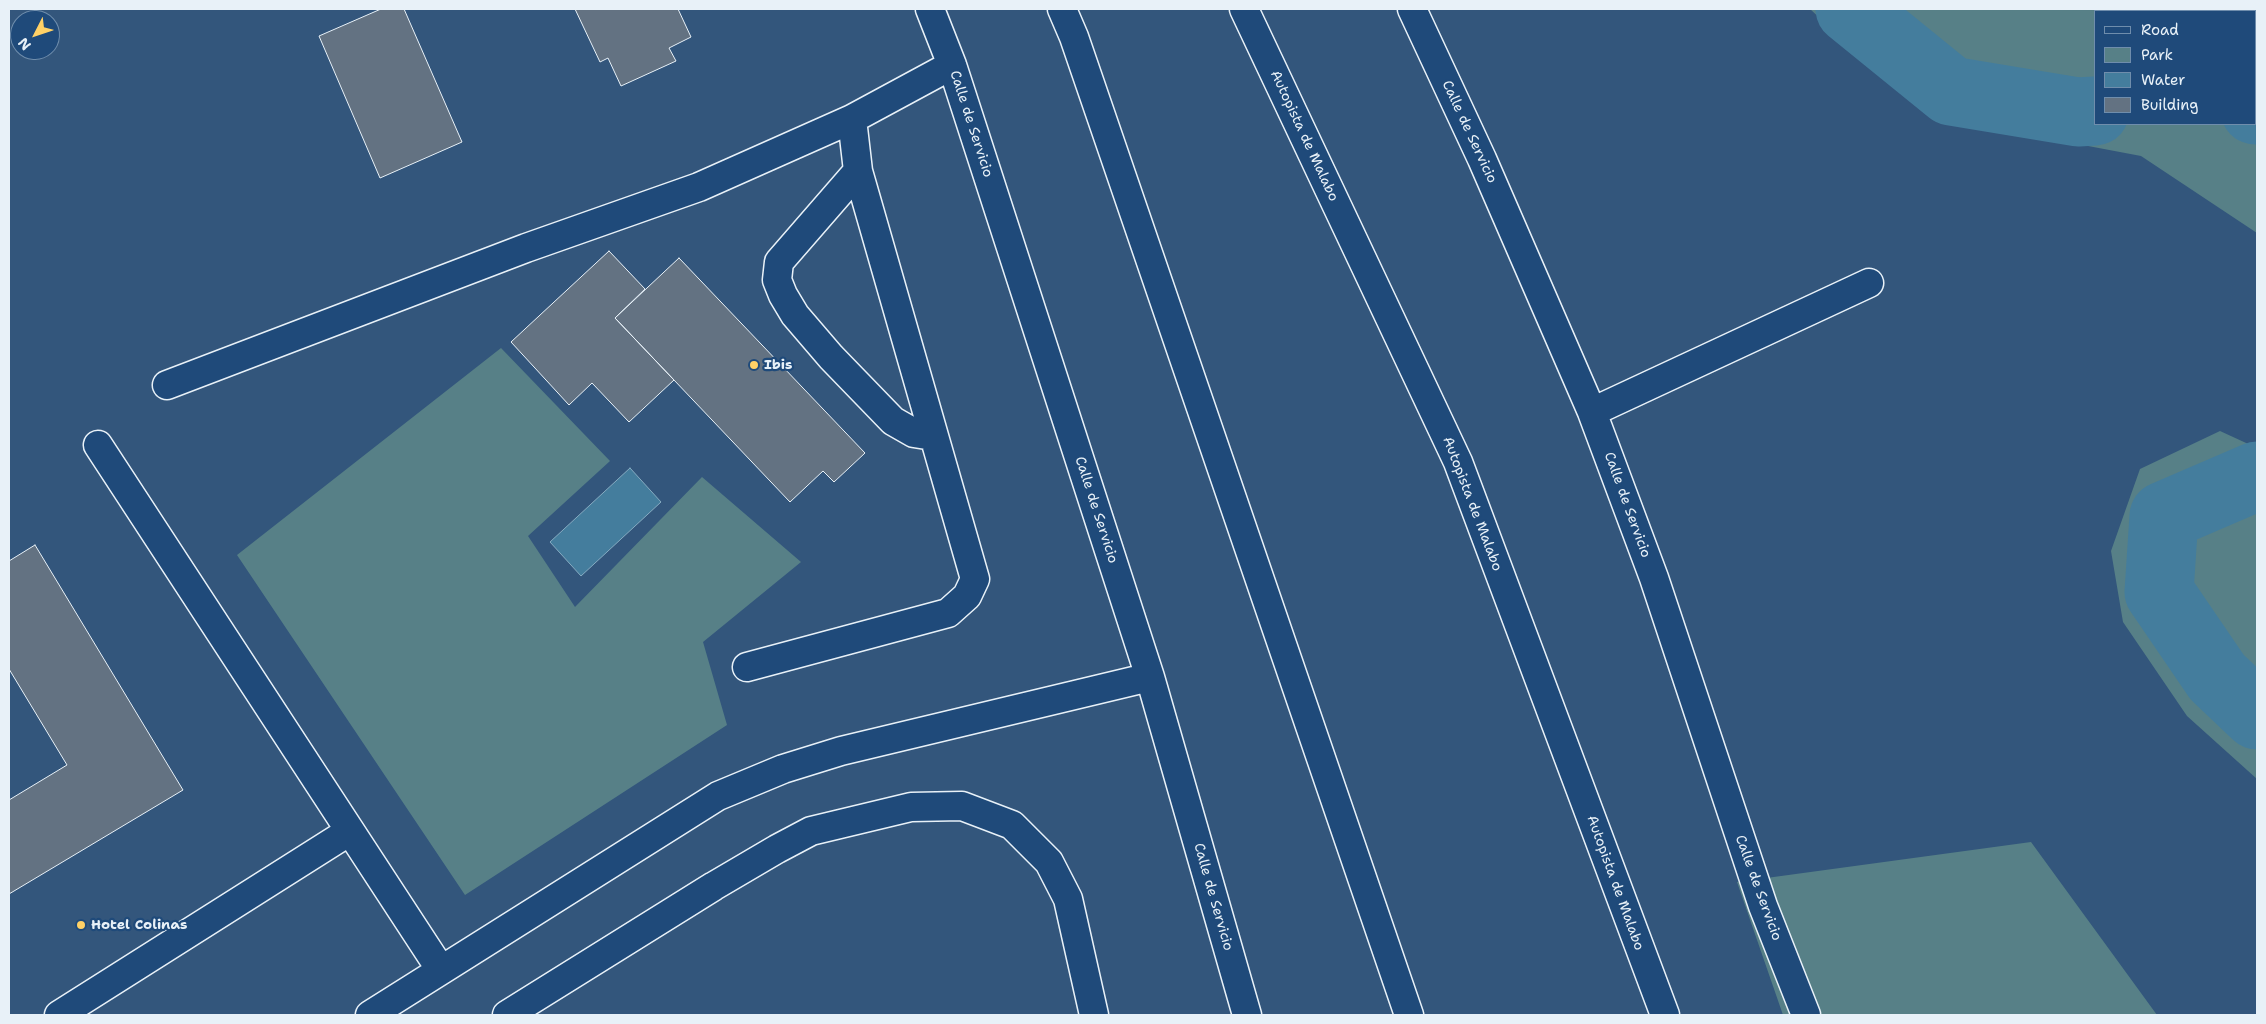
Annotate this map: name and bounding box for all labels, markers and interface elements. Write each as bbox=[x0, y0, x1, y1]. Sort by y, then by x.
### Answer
north arrow bbox=[10, 10, 60, 60]
legend bbox=[2094, 10, 2256, 125]
text: Road bbox=[2141, 20, 2179, 40]
text: N bbox=[14, 34, 35, 54]
text: Park bbox=[2141, 45, 2173, 65]
street label: Calle de Servicio bbox=[946, 68, 996, 180]
street label: Autopista de Malabo bbox=[1266, 68, 1342, 204]
text: Water bbox=[2141, 70, 2185, 90]
street label: Calle de Servicio bbox=[1438, 78, 1500, 186]
text: Building bbox=[2141, 95, 2198, 115]
place label: Ibis bbox=[764, 357, 792, 373]
marker: Ibis bbox=[748, 359, 760, 371]
street label: Autopista de Malabo bbox=[1439, 434, 1505, 574]
street label: Calle de Servicio bbox=[1600, 450, 1654, 560]
street label: Calle de Servicio bbox=[1071, 454, 1121, 566]
street label: Autopista de Malabo bbox=[1583, 813, 1647, 953]
street label: Calle de Servicio bbox=[1731, 833, 1785, 943]
street label: Calle de Servicio bbox=[1190, 841, 1236, 953]
place label: Hotel Colinas bbox=[91, 917, 187, 933]
marker: Hotel Colinas bbox=[75, 919, 87, 931]

